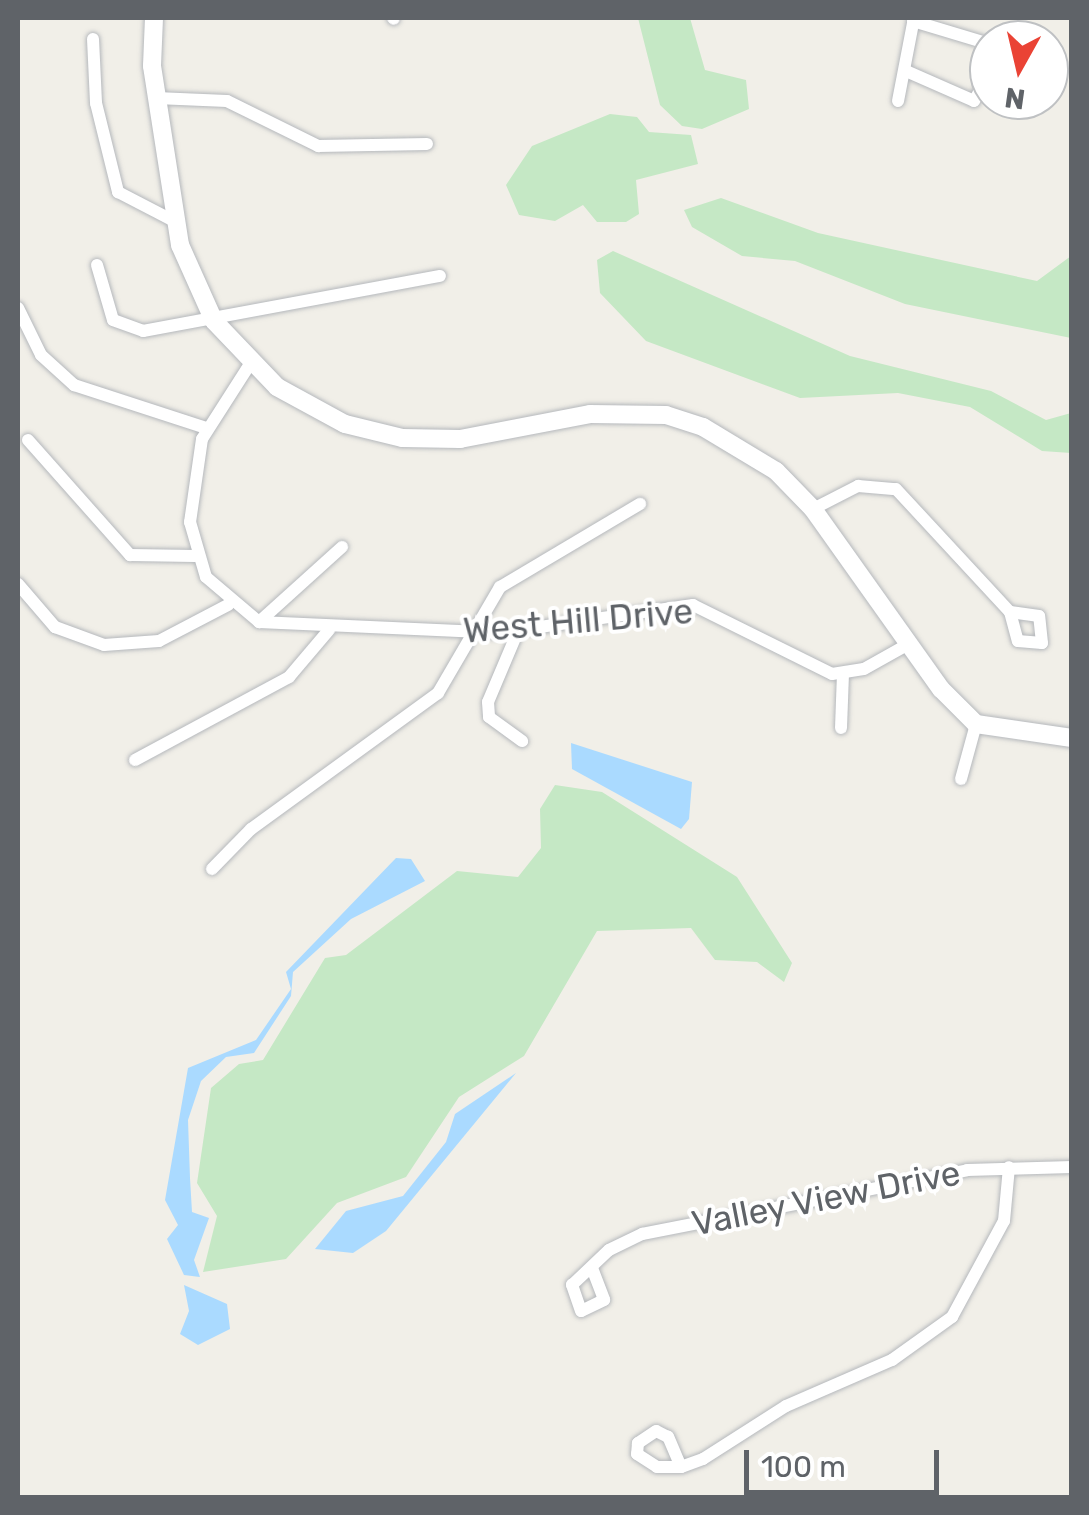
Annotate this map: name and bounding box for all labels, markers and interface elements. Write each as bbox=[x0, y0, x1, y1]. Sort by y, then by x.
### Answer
north arrow bbox=[969, 20, 1069, 120]
text: N bbox=[1003, 80, 1027, 116]
street label: West Hill Drive bbox=[461, 590, 695, 652]
street label: Valley View Drive bbox=[687, 1151, 965, 1245]
scale bar bbox=[749, 1430, 944, 1492]
text: 100 m bbox=[761, 1449, 846, 1485]

